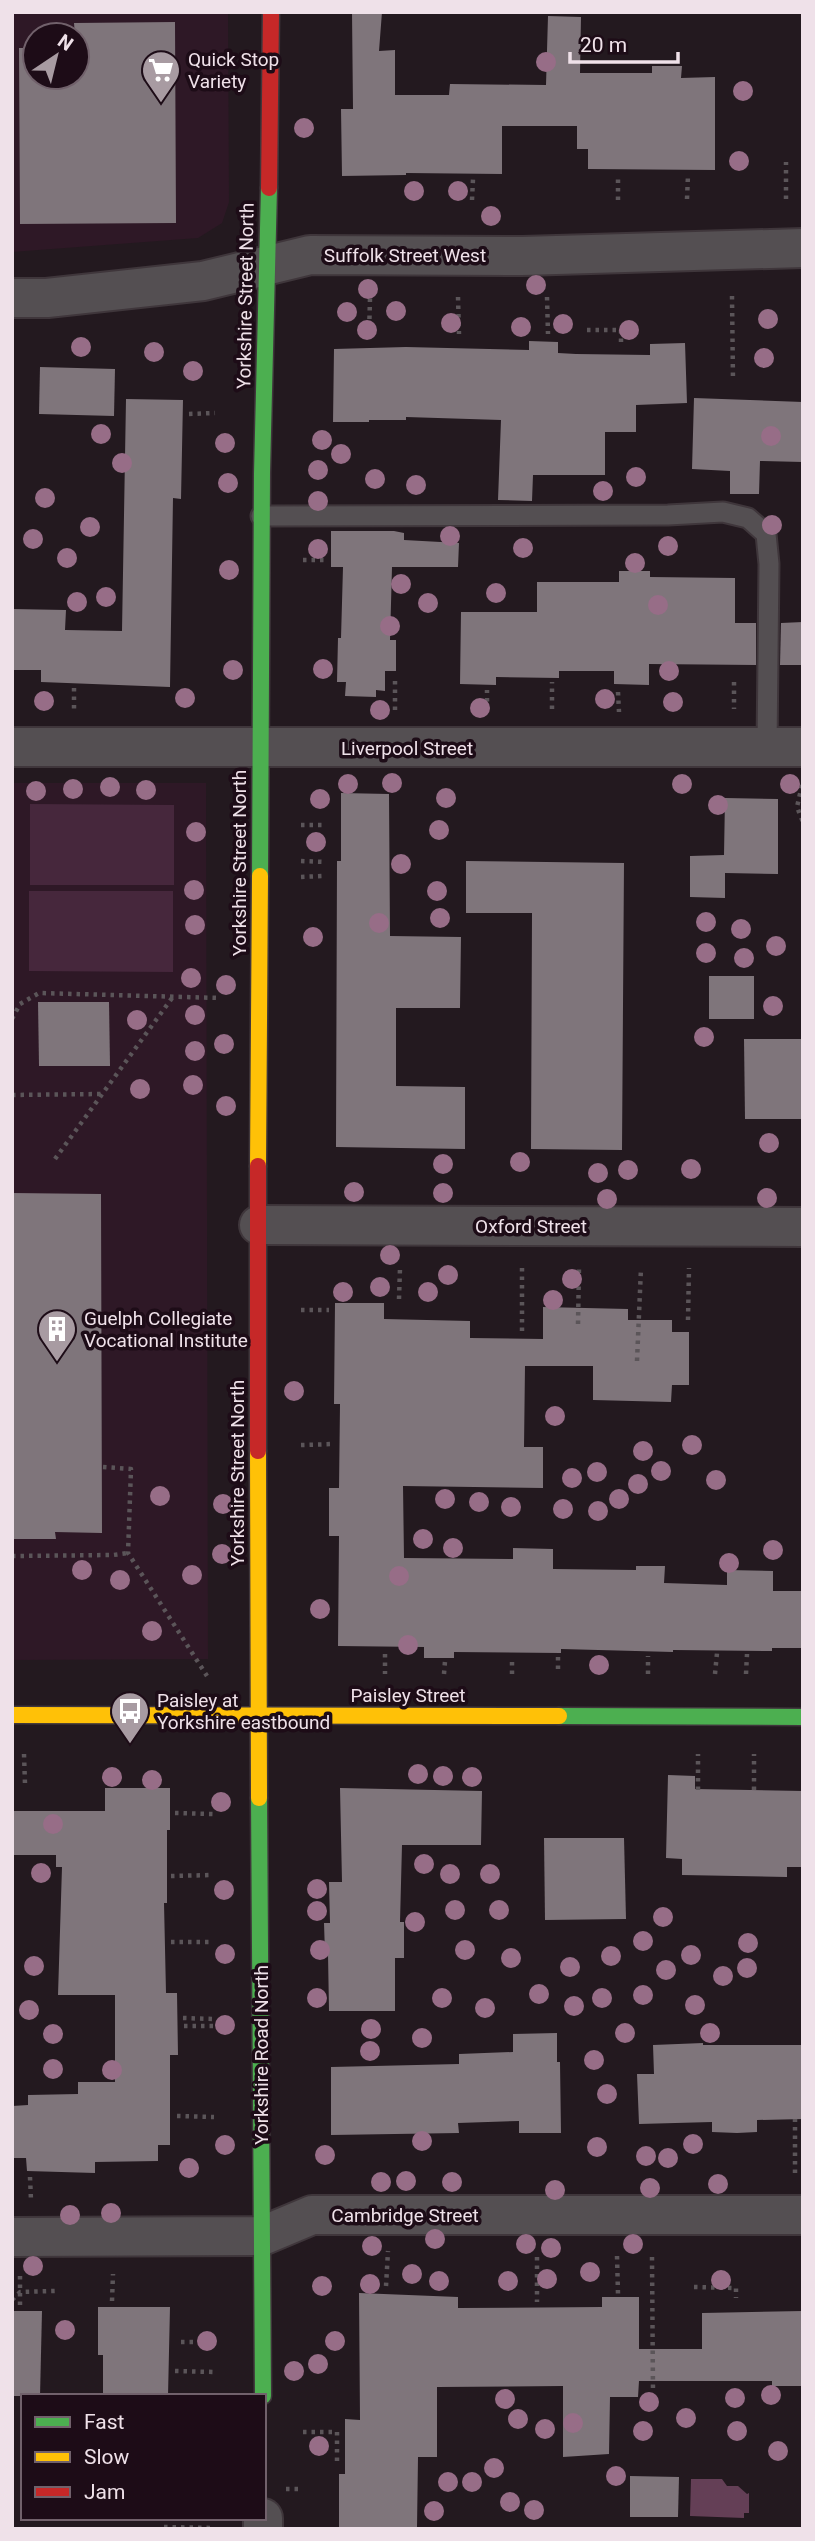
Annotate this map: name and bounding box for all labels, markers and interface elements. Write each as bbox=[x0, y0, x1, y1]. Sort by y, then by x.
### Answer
north arrow bbox=[21, 21, 91, 91]
scale bar bbox=[570, 21, 678, 65]
text: N bbox=[53, 29, 78, 56]
text: 20 m bbox=[580, 33, 627, 57]
place label: Quick Stop Variety bbox=[188, 48, 279, 93]
supermarket icon: Quick Stop Variety bbox=[140, 49, 182, 104]
street label: Yorkshire Street North bbox=[232, 203, 259, 389]
street label: Suffolk Street West bbox=[324, 244, 486, 267]
street label: Liverpool Street bbox=[341, 737, 473, 760]
street label: Yorkshire Street North bbox=[228, 770, 251, 956]
street label: Oxford Street bbox=[475, 1215, 587, 1238]
place label: Guelph Collegiate Vocational Institute bbox=[84, 1307, 248, 1352]
building icon: Guelph Collegiate Vocational Institute bbox=[36, 1308, 78, 1363]
street label: Yorkshire Street North bbox=[226, 1380, 249, 1566]
street label: Paisley Street bbox=[350, 1684, 466, 1707]
place label: Paisley at Yorkshire eastbound bbox=[157, 1689, 330, 1734]
bus stop icon: Paisley at Yorkshire eastbound bbox=[109, 1690, 151, 1745]
street label: Yorkshire Road North bbox=[250, 1965, 273, 2145]
street label: Cambridge Street bbox=[331, 2204, 479, 2227]
legend bbox=[21, 2394, 266, 2520]
text: Fast bbox=[84, 2410, 125, 2434]
text: Slow bbox=[84, 2445, 130, 2469]
text: Jam bbox=[84, 2480, 125, 2504]

